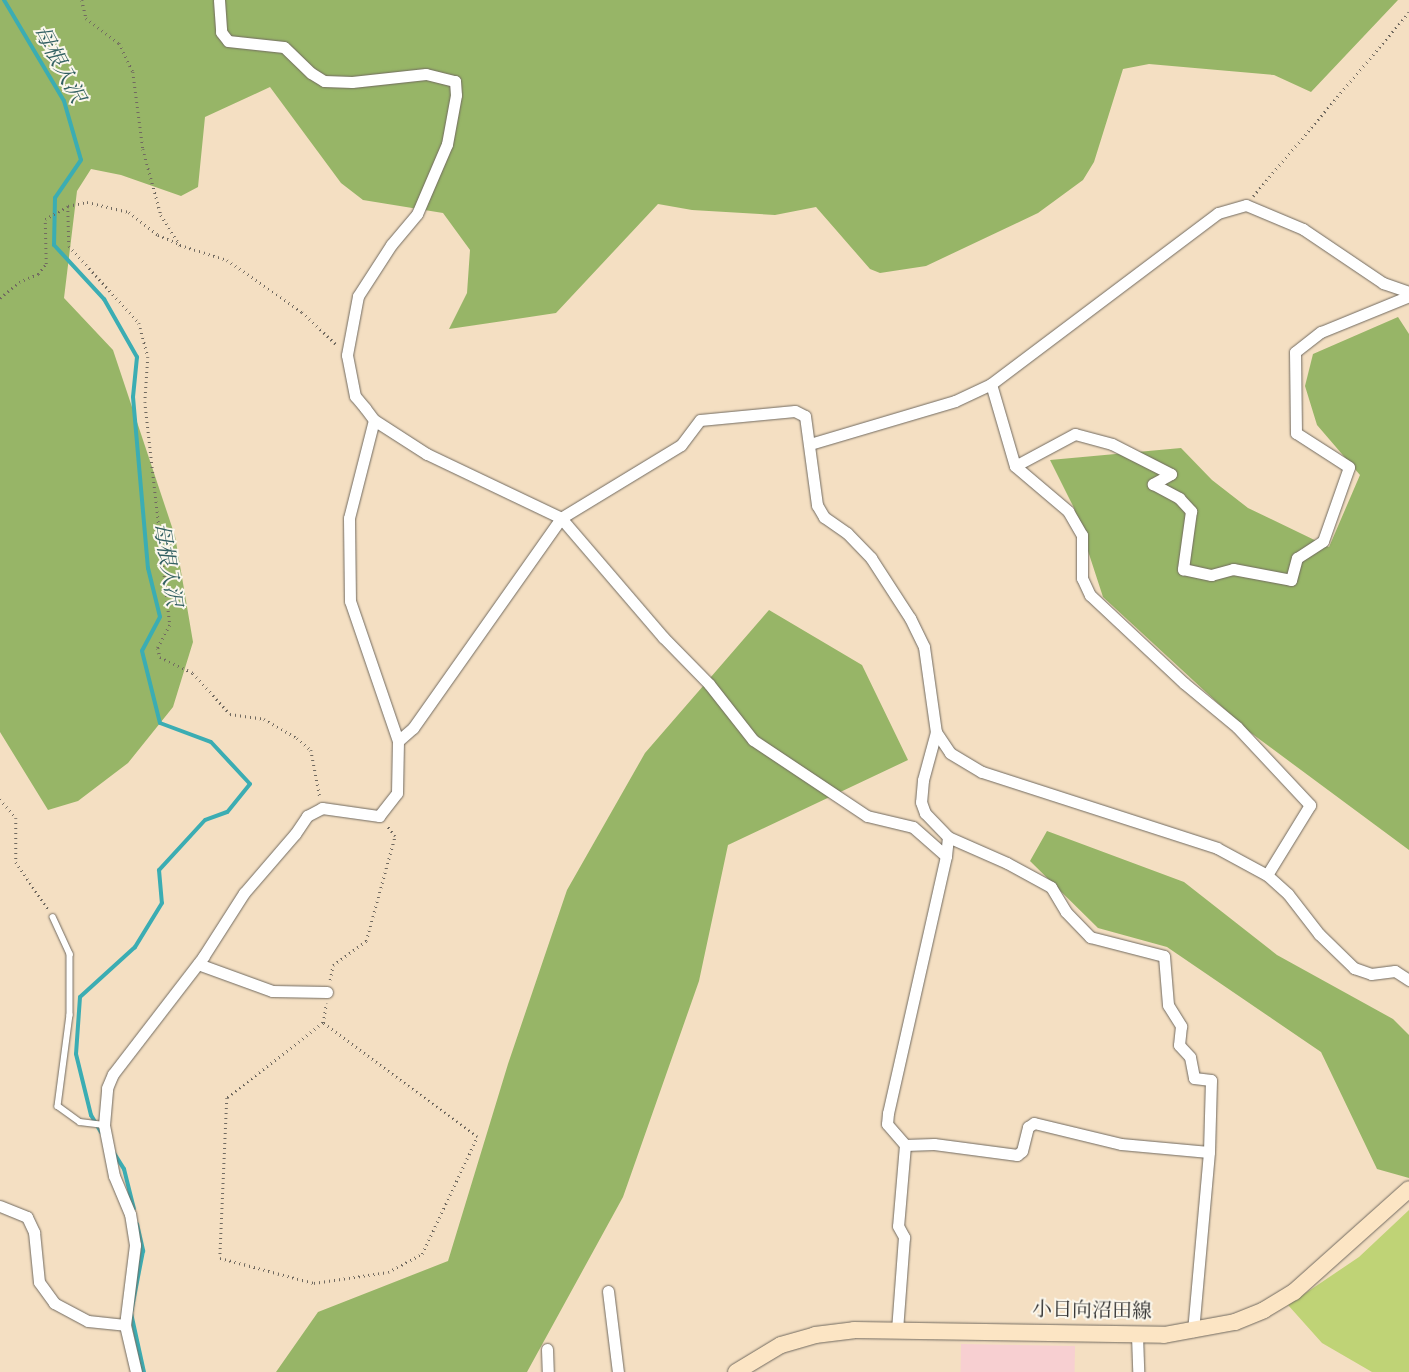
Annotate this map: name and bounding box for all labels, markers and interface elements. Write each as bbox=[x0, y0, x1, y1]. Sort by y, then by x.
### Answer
water label: 母根入沢 bbox=[27, 22, 89, 108]
water label: 母根入沢 bbox=[147, 522, 185, 608]
street label: 小日向沼田線 bbox=[1032, 1299, 1152, 1325]

